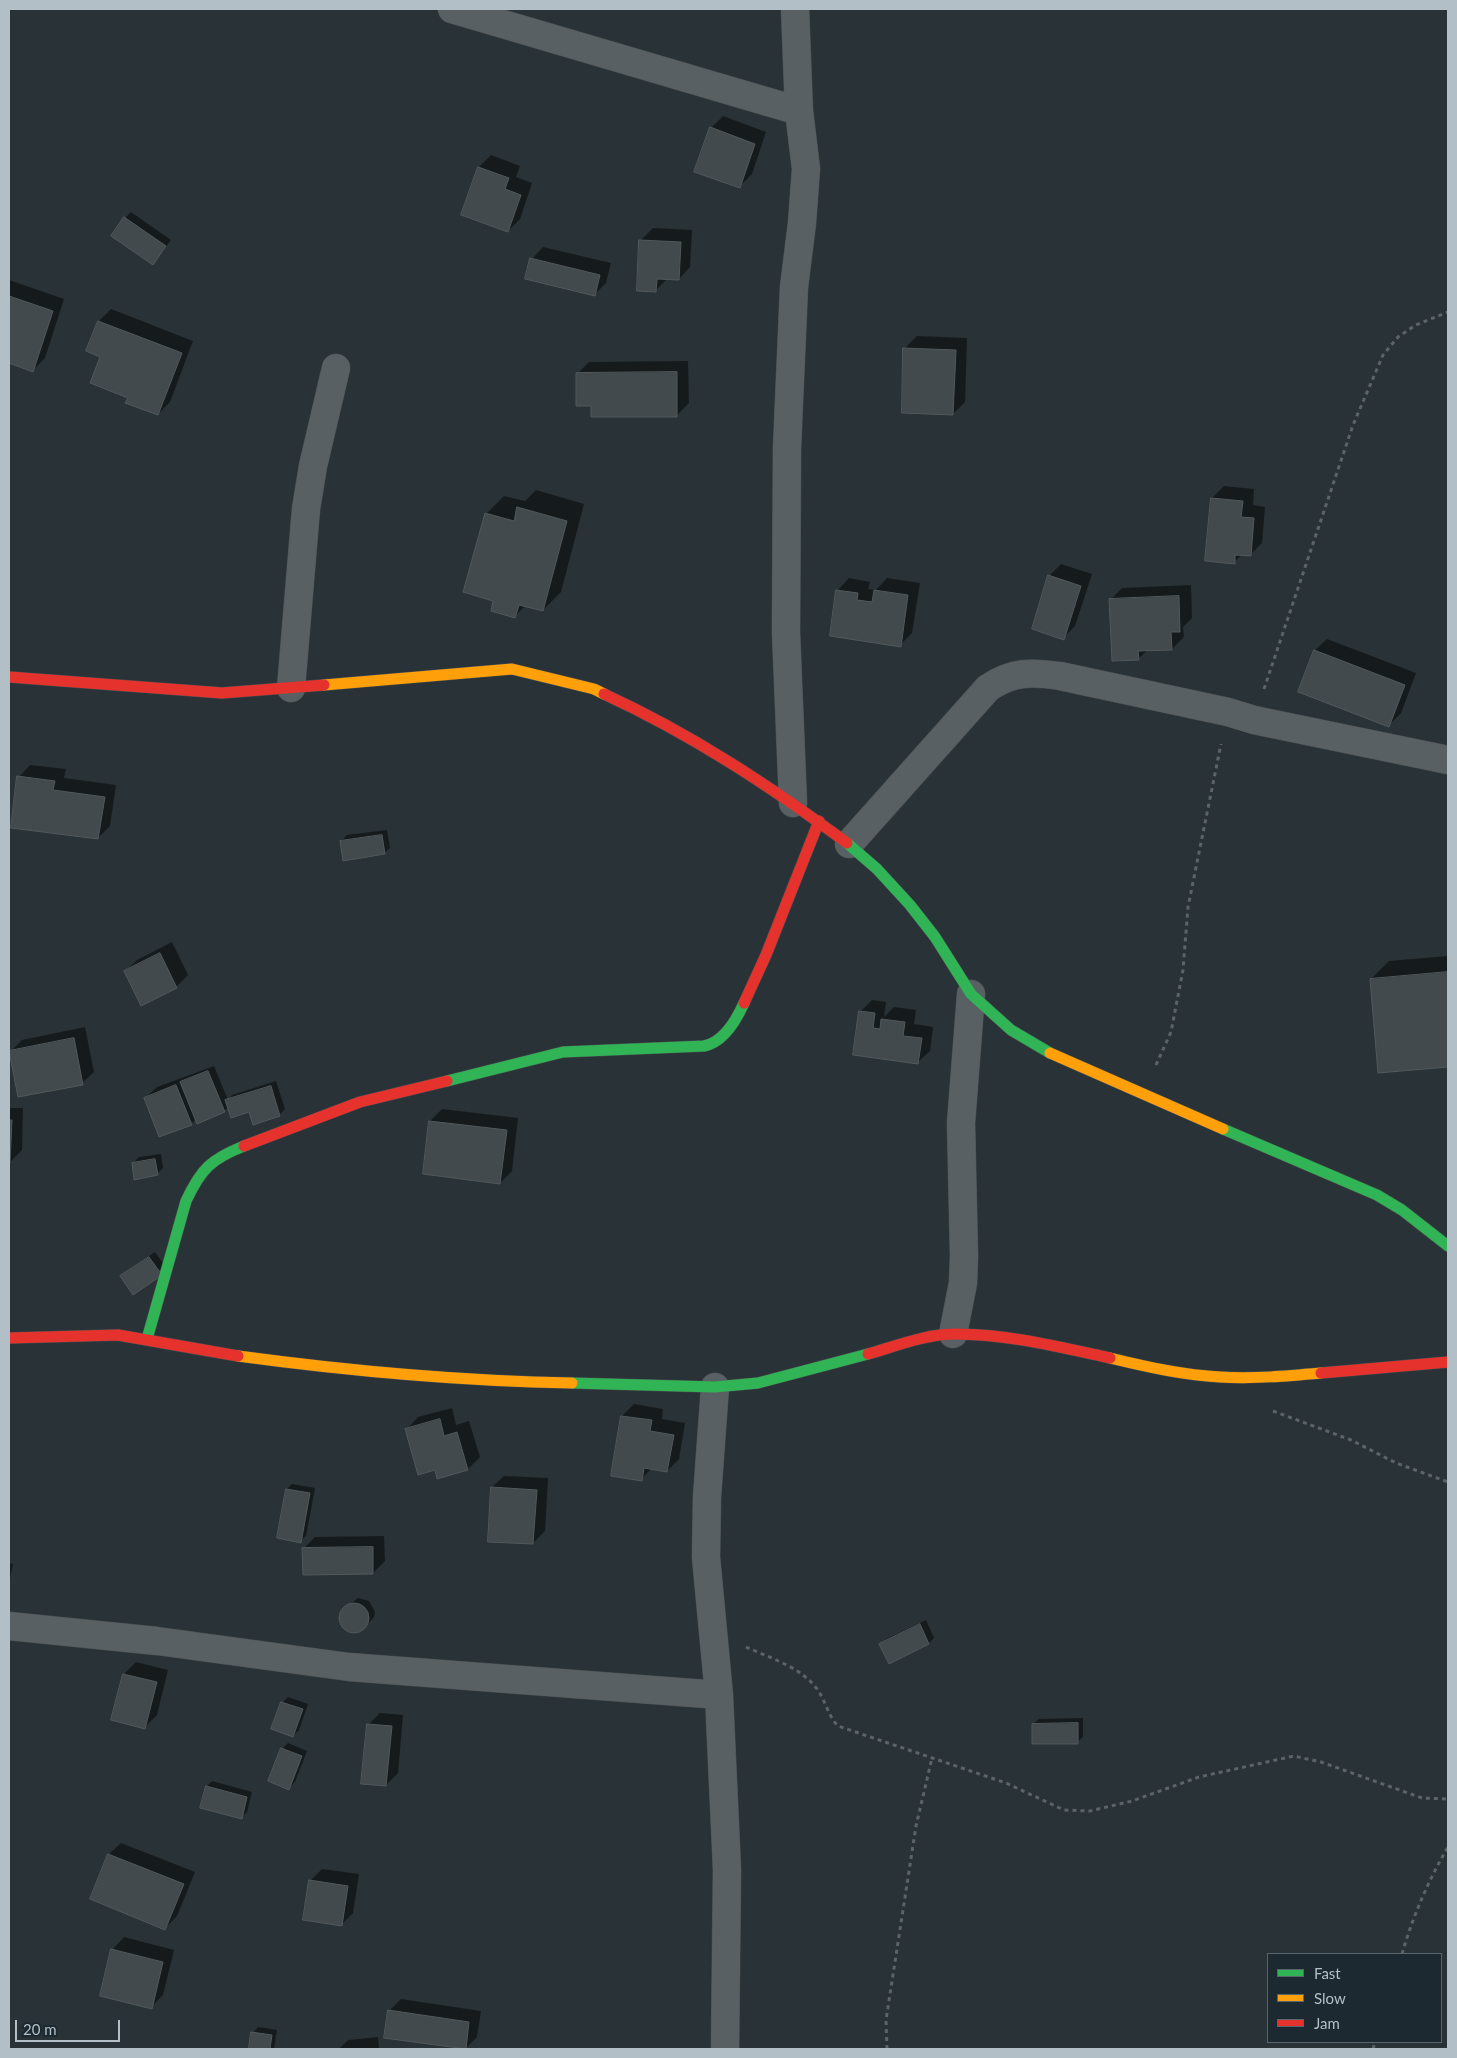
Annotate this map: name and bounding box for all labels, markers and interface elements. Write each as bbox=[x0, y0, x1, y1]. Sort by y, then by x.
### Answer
legend bbox=[1267, 1953, 1442, 2043]
text: Fast bbox=[1314, 1964, 1341, 1982]
text: Slow bbox=[1314, 1989, 1346, 2007]
scale bar bbox=[18, 2010, 122, 2042]
text: Jam bbox=[1314, 2014, 1340, 2032]
text: 20 m bbox=[23, 2020, 57, 2038]

